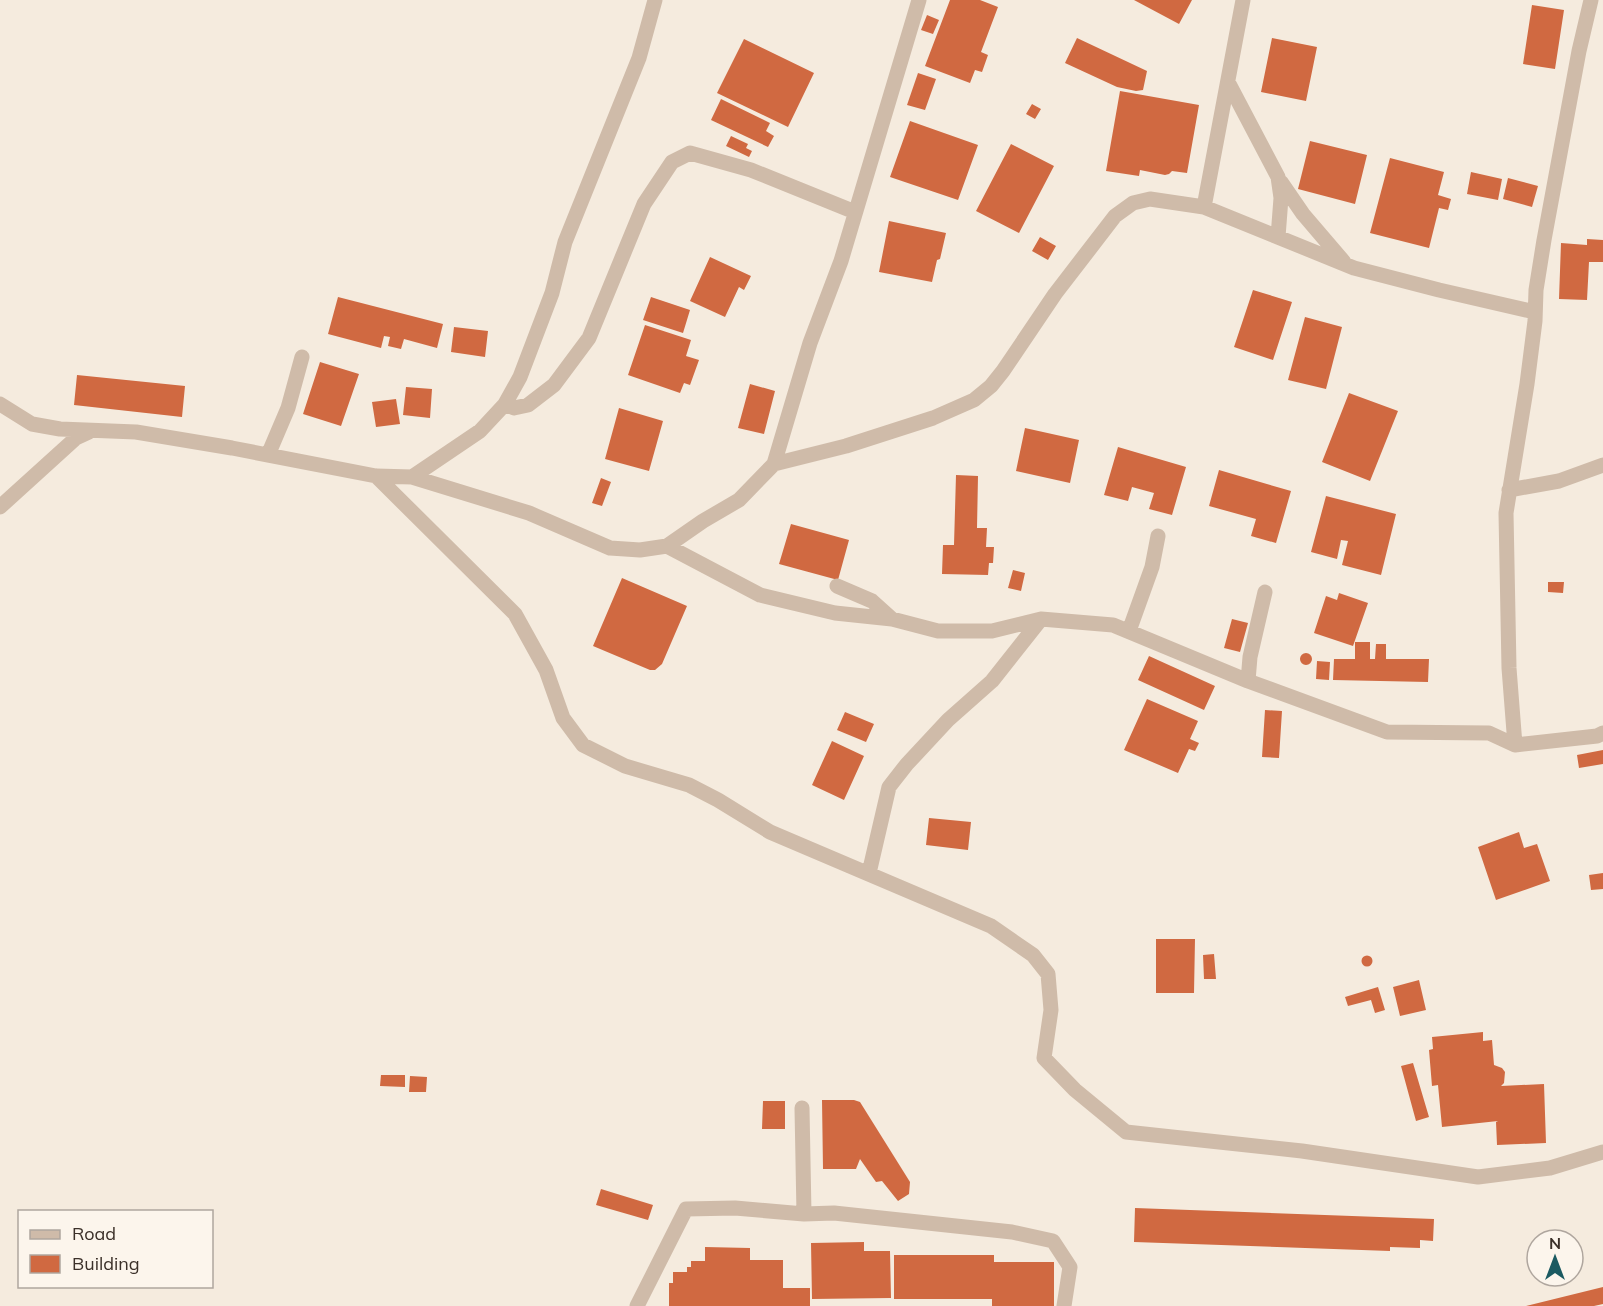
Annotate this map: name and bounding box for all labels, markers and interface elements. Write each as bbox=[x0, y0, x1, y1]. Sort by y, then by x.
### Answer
legend bbox=[18, 1210, 213, 1288]
text: Road bbox=[72, 1222, 116, 1245]
north arrow bbox=[1525, 1228, 1585, 1288]
text: N bbox=[1549, 1233, 1561, 1253]
text: Building bbox=[72, 1252, 140, 1275]

